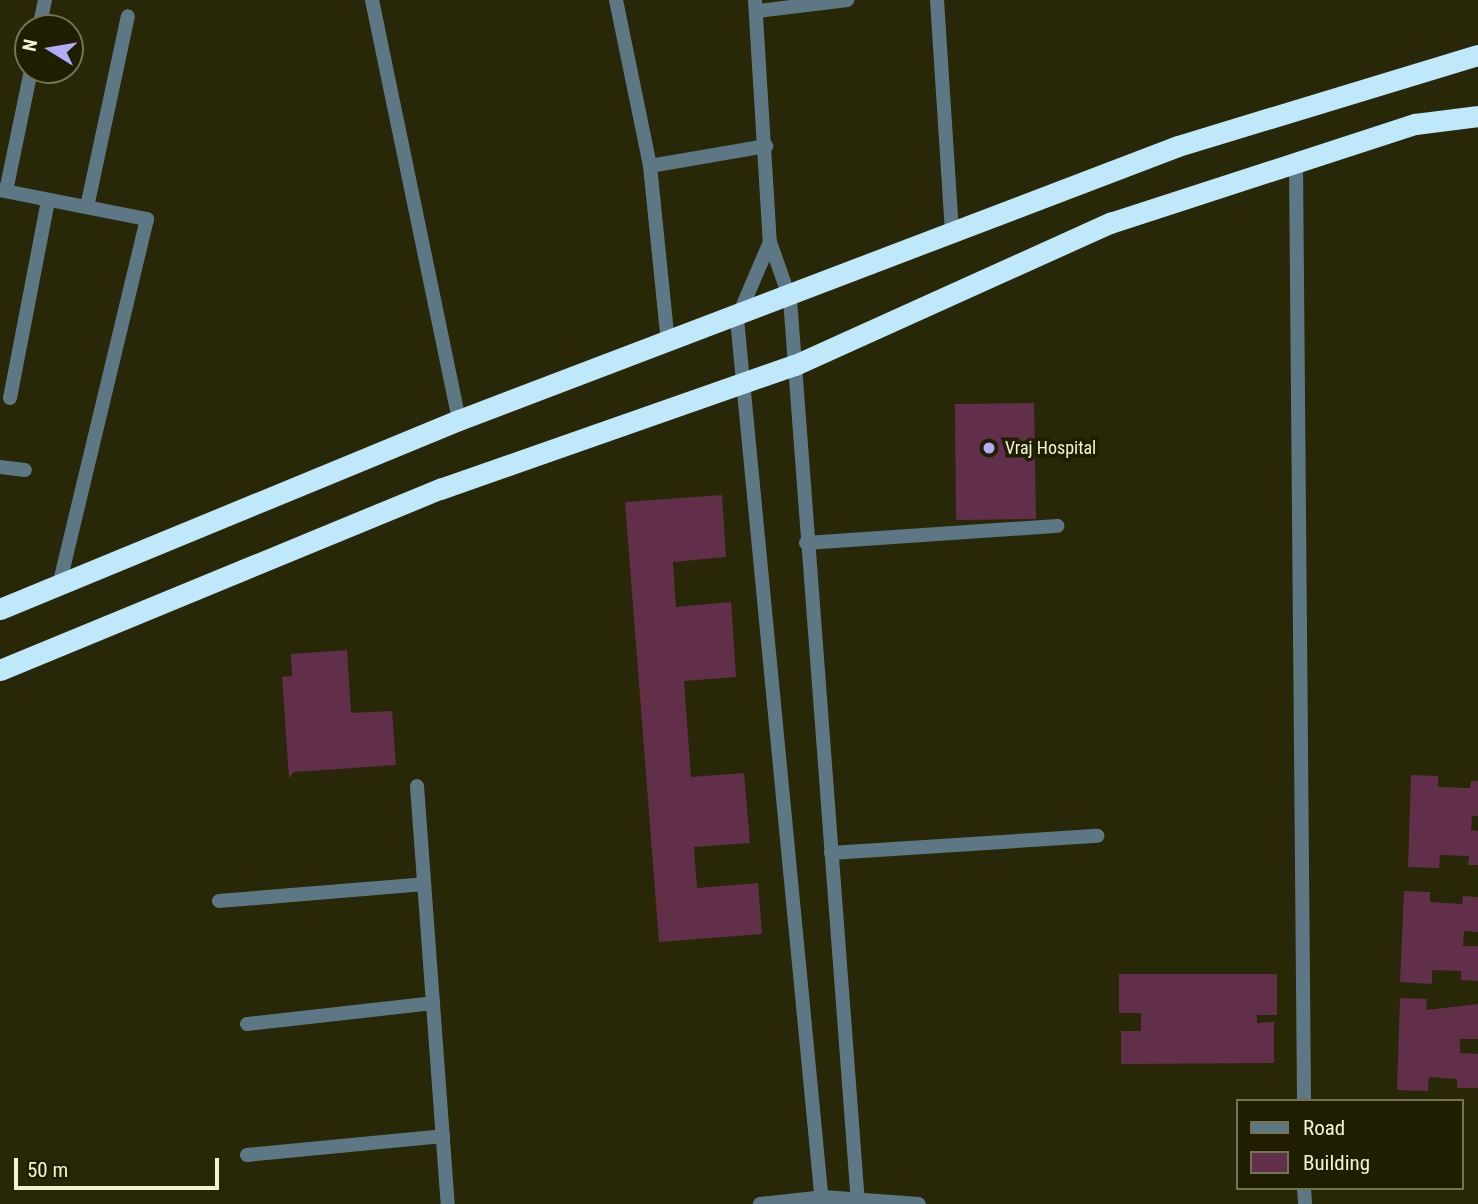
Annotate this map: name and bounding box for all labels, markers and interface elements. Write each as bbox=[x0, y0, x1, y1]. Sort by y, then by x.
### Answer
north arrow bbox=[14, 14, 84, 84]
text: N bbox=[17, 37, 42, 53]
place label: Vraj Hospital bbox=[1005, 437, 1096, 459]
marker: Vraj Hospital bbox=[979, 438, 999, 458]
legend bbox=[1236, 1099, 1464, 1190]
text: Road bbox=[1303, 1116, 1345, 1140]
scale bar bbox=[18, 1144, 222, 1188]
text: Building bbox=[1303, 1151, 1370, 1175]
text: 50 m bbox=[27, 1158, 68, 1182]

